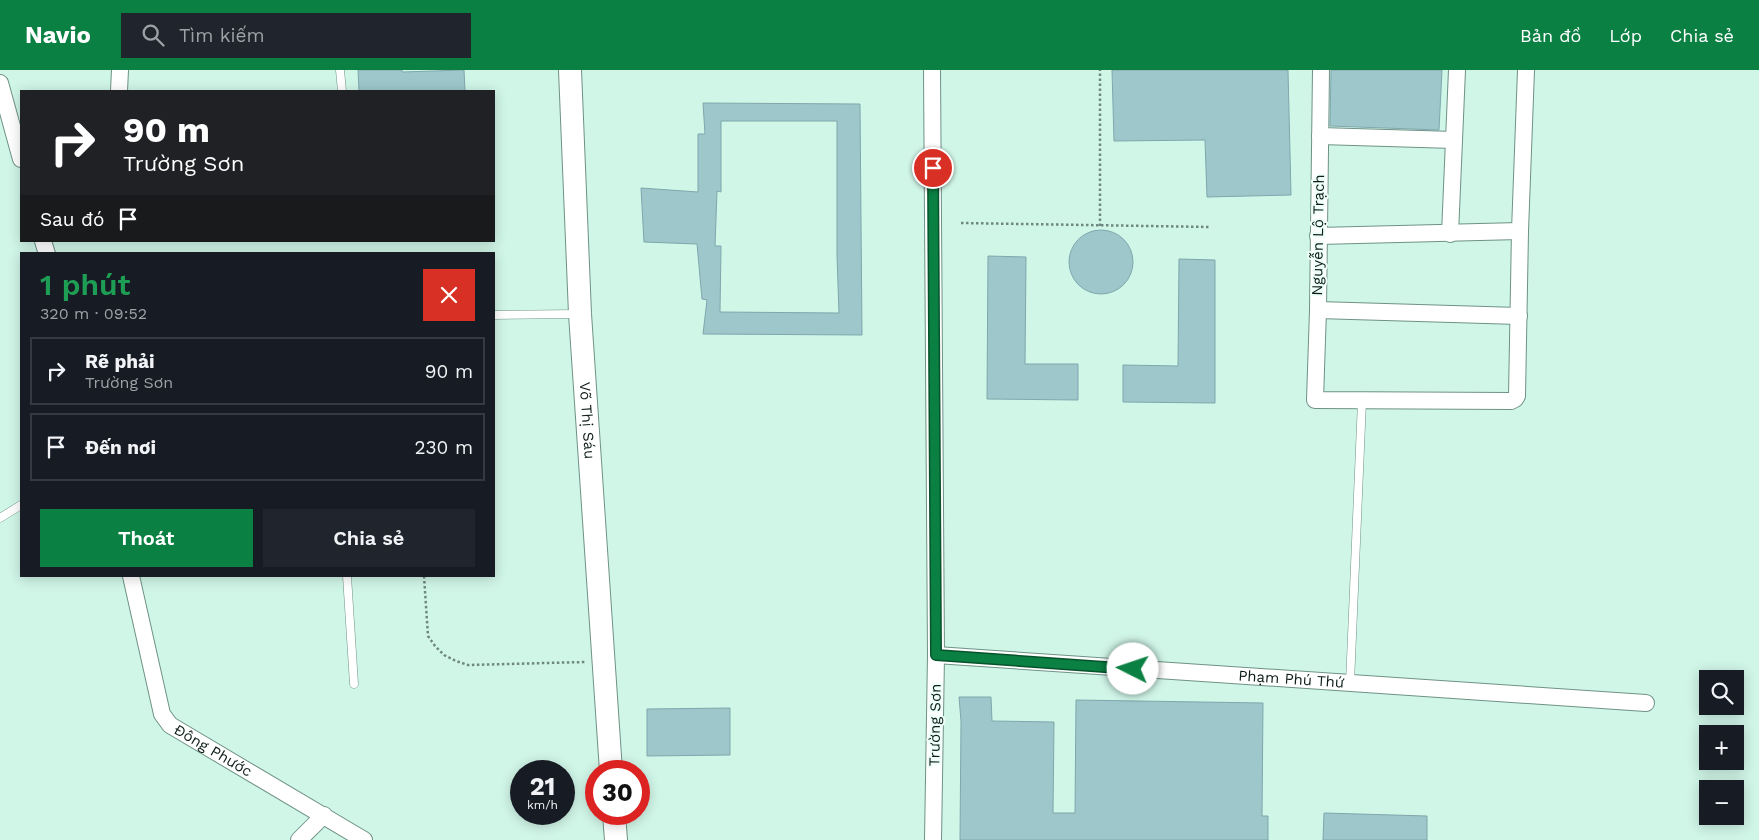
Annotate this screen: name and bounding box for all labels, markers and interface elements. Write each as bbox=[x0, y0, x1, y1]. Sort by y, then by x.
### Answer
search box bbox=[121, 13, 471, 58]
text: Navio bbox=[25, 21, 91, 49]
icon: search bbox=[139, 21, 167, 49]
text: Tìm kiếm bbox=[179, 24, 265, 47]
text: Bản đồ bbox=[1520, 25, 1581, 46]
text: Lớp bbox=[1609, 25, 1642, 46]
text: Chia sẻ bbox=[1670, 25, 1734, 46]
text: 90 m bbox=[123, 109, 210, 151]
icon: right bbox=[40, 110, 105, 175]
pin bbox=[912, 147, 954, 189]
text: Trường Sơn bbox=[123, 151, 244, 176]
icon: arrive bbox=[919, 154, 947, 182]
street label: Nguyễn Lộ Trạch bbox=[1307, 174, 1328, 296]
icon: arrive bbox=[114, 205, 142, 233]
text: Sau đó bbox=[40, 208, 104, 231]
text: 1 phút bbox=[40, 267, 130, 302]
button: close bbox=[423, 269, 475, 321]
text: 320 m · 09:52 bbox=[40, 304, 147, 323]
text: Rẽ phải bbox=[85, 350, 155, 373]
icon: right bbox=[42, 357, 70, 385]
text: 90 m bbox=[425, 360, 473, 383]
text: Trường Sơn bbox=[85, 373, 173, 392]
street label: Võ Thị Sáu bbox=[576, 381, 599, 460]
icon: arrive bbox=[42, 433, 70, 461]
text: Đến nơi bbox=[85, 436, 156, 459]
text: 230 m bbox=[414, 436, 473, 459]
button: Thoát bbox=[40, 509, 253, 567]
button: Chia sẻ bbox=[263, 509, 475, 567]
position arrow bbox=[1106, 642, 1158, 694]
street label: Phạm Phú Thứ bbox=[1238, 666, 1345, 692]
map controls bbox=[1699, 670, 1744, 825]
button: search bbox=[1699, 670, 1744, 715]
street label: Trường Sơn bbox=[925, 684, 945, 766]
street label: Đông Phước bbox=[171, 720, 255, 781]
button: + bbox=[1699, 725, 1744, 770]
speed limit sign: 30 bbox=[585, 760, 650, 825]
text: 21 bbox=[530, 772, 555, 801]
button: − bbox=[1699, 780, 1744, 825]
text: km/h bbox=[527, 798, 558, 812]

